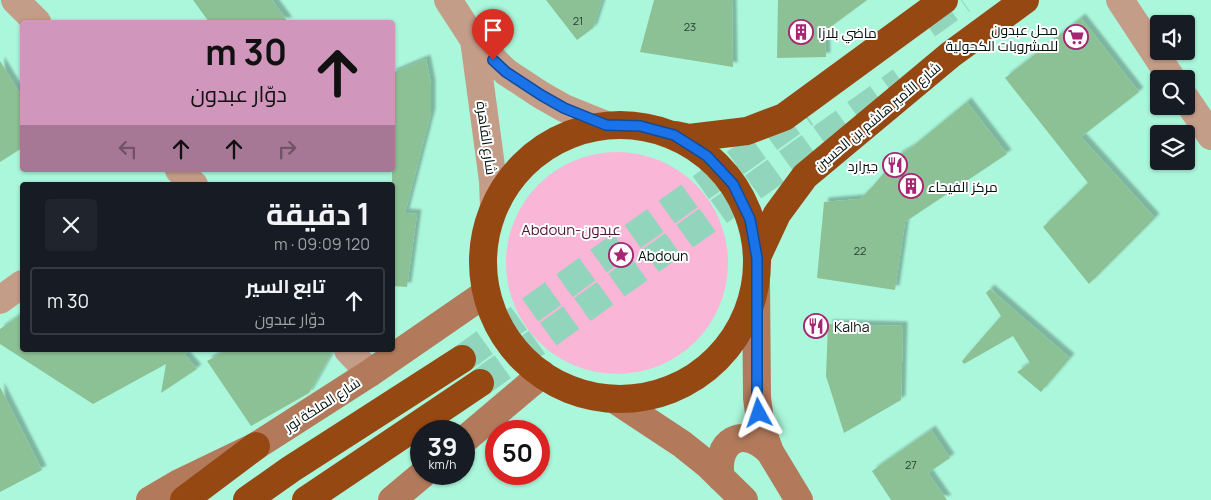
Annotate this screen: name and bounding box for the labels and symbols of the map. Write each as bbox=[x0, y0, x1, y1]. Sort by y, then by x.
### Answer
pin bbox=[472, 9, 514, 60]
house number: 21 bbox=[573, 13, 583, 28]
house number: 23 bbox=[684, 19, 696, 34]
building icon: ماضي بلازا bbox=[788, 19, 814, 45]
place label: محل عبدون للمشروبات الكحولية bbox=[946, 20, 1058, 55]
place label: ماضي بلازا bbox=[818, 23, 877, 44]
supermarket icon: محل عبدون للمشروبات الكحولية bbox=[1063, 24, 1089, 50]
street label: شارع الأمير هاشم بن الحسين bbox=[810, 57, 945, 175]
street label: شارع القاهرة bbox=[472, 100, 502, 176]
restaurant icon: جيرارد bbox=[882, 152, 908, 178]
place label: جيرارد bbox=[848, 156, 878, 175]
building icon: مركز الفيحاء bbox=[898, 173, 924, 199]
place label: مركز الفيحاء bbox=[928, 177, 998, 196]
district label: Abdoun-عبدون bbox=[521, 219, 621, 240]
place icon: Abdoun bbox=[608, 242, 634, 268]
house number: 22 bbox=[854, 243, 866, 258]
place label: Abdoun bbox=[638, 246, 688, 265]
restaurant icon: Kalha bbox=[803, 313, 829, 339]
place label: Kalha bbox=[834, 317, 869, 336]
street label: شارع الملكة نور bbox=[280, 372, 364, 436]
position arrow bbox=[732, 386, 784, 438]
speed limit sign: 50 bbox=[485, 420, 550, 485]
house number: 27 bbox=[905, 457, 917, 472]

